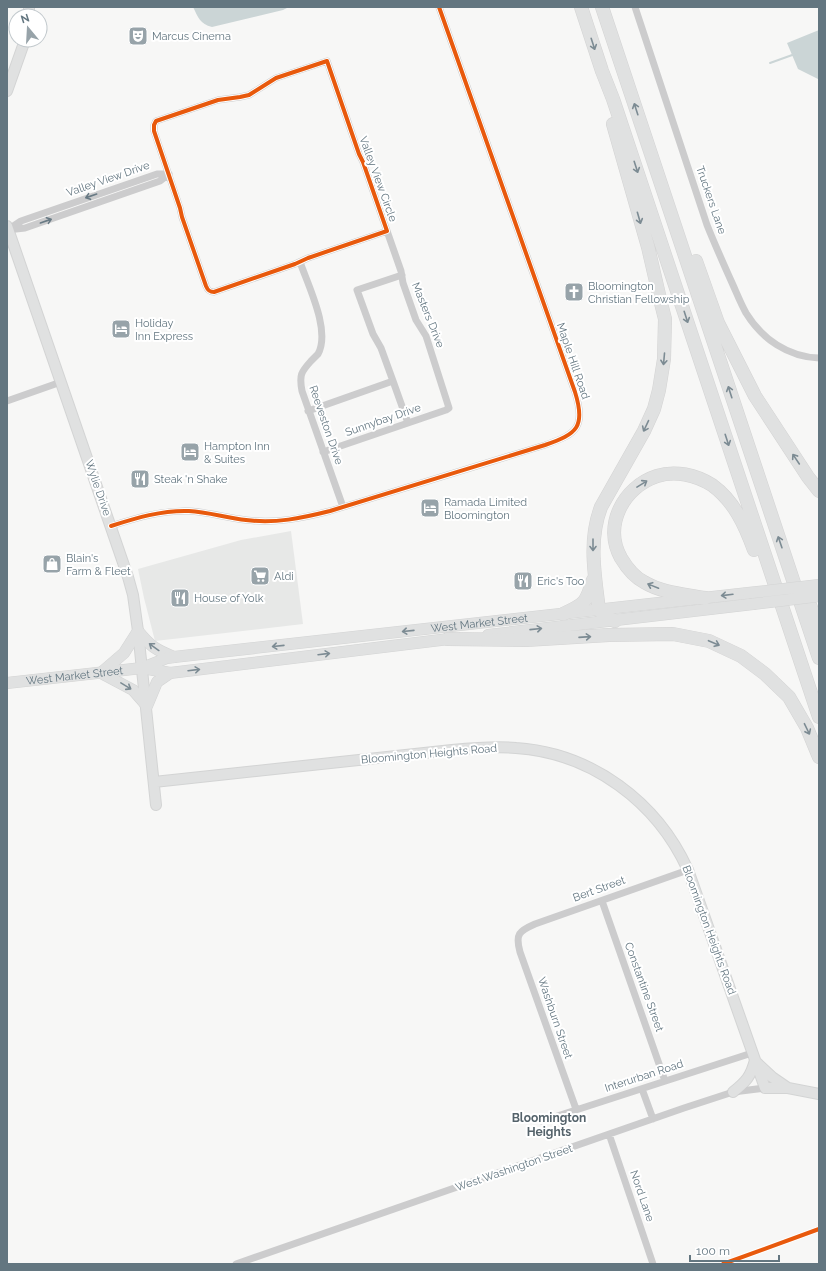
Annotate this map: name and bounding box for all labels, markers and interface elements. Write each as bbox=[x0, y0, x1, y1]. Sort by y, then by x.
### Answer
north arrow bbox=[8, 8, 48, 48]
text: N bbox=[19, 11, 31, 26]
theatre icon: Marcus Cinema bbox=[127, 25, 149, 47]
place label: Marcus Cinema bbox=[152, 30, 231, 43]
one-way arrow bbox=[590, 38, 598, 50]
one-way arrow bbox=[632, 103, 639, 116]
street label: Valley View Circle bbox=[357, 134, 400, 224]
street label: Valley View Drive bbox=[65, 158, 152, 199]
one-way arrow bbox=[633, 160, 640, 173]
street label: Truckers Lane bbox=[693, 164, 729, 236]
one-way arrow bbox=[86, 193, 98, 201]
one-way arrow bbox=[636, 211, 643, 224]
one-way arrow bbox=[39, 216, 51, 224]
street label: Masters Drive bbox=[409, 280, 447, 350]
place label: Bloomington Christian Fellowship bbox=[588, 280, 690, 306]
church icon: Bloomington Christian Fellowship bbox=[563, 281, 585, 303]
one-way arrow bbox=[683, 310, 690, 323]
place label: Holiday Inn Express bbox=[135, 317, 193, 343]
hotel icon: Holiday Inn Express bbox=[110, 318, 132, 340]
street label: Maple Hill Road bbox=[554, 321, 592, 401]
one-way arrow bbox=[660, 352, 667, 365]
street label: Reeveston Drive bbox=[306, 384, 346, 467]
one-way arrow bbox=[726, 385, 733, 398]
street label: Sunnybay Drive bbox=[343, 401, 423, 439]
one-way arrow bbox=[642, 420, 649, 432]
one-way arrow bbox=[724, 434, 731, 447]
place label: Hampton Inn & Suites bbox=[204, 440, 270, 466]
hotel icon: Hampton Inn & Suites bbox=[179, 441, 201, 463]
one-way arrow bbox=[792, 454, 800, 465]
street label: Wylie Drive bbox=[82, 458, 114, 518]
restaurant icon: Steak 'n Shake bbox=[129, 468, 151, 490]
place label: Steak 'n Shake bbox=[154, 473, 228, 486]
one-way arrow bbox=[636, 479, 648, 487]
place label: Ramada Limited Bloomington bbox=[444, 496, 527, 522]
hotel icon: Ramada Limited Bloomington bbox=[419, 497, 441, 519]
one-way arrow bbox=[776, 535, 783, 548]
one-way arrow bbox=[589, 538, 597, 551]
place label: Blain's Farm & Fleet bbox=[66, 552, 131, 578]
shop icon: Blain's Farm & Fleet bbox=[41, 553, 63, 575]
supermarket icon: Aldi bbox=[249, 565, 271, 587]
place label: Aldi bbox=[274, 570, 294, 583]
restaurant icon: Eric's Too bbox=[512, 570, 534, 592]
place label: Eric's Too bbox=[537, 575, 585, 588]
one-way arrow bbox=[648, 582, 660, 590]
restaurant icon: House of Yolk bbox=[169, 587, 191, 609]
place label: House of Yolk bbox=[194, 592, 264, 605]
one-way arrow bbox=[721, 592, 734, 599]
street label: West Market Street bbox=[430, 611, 529, 635]
one-way arrow bbox=[529, 626, 542, 633]
one-way arrow bbox=[402, 628, 415, 635]
one-way arrow bbox=[578, 633, 591, 640]
one-way arrow bbox=[708, 640, 720, 647]
one-way arrow bbox=[272, 642, 285, 650]
one-way arrow bbox=[148, 643, 159, 651]
one-way arrow bbox=[317, 650, 330, 658]
street label: West Market Street bbox=[25, 664, 124, 687]
one-way arrow bbox=[187, 666, 200, 673]
one-way arrow bbox=[120, 683, 132, 691]
one-way arrow bbox=[804, 723, 811, 735]
street label: Bloomington Heights Road bbox=[360, 742, 498, 766]
street label: Bloomington Heights Road bbox=[680, 864, 739, 997]
street label: Bert Street bbox=[571, 873, 627, 904]
street label: Constantine Street bbox=[622, 941, 666, 1034]
street label: Washburn Street bbox=[535, 975, 575, 1061]
street label: Interurban Road bbox=[603, 1057, 685, 1095]
district label: Bloomington Heights bbox=[512, 1111, 586, 1139]
street label: West Washington Street bbox=[454, 1142, 574, 1194]
street label: Nord Lane bbox=[627, 1169, 657, 1224]
scale bar bbox=[690, 1237, 779, 1263]
text: 100 m bbox=[696, 1244, 730, 1258]

